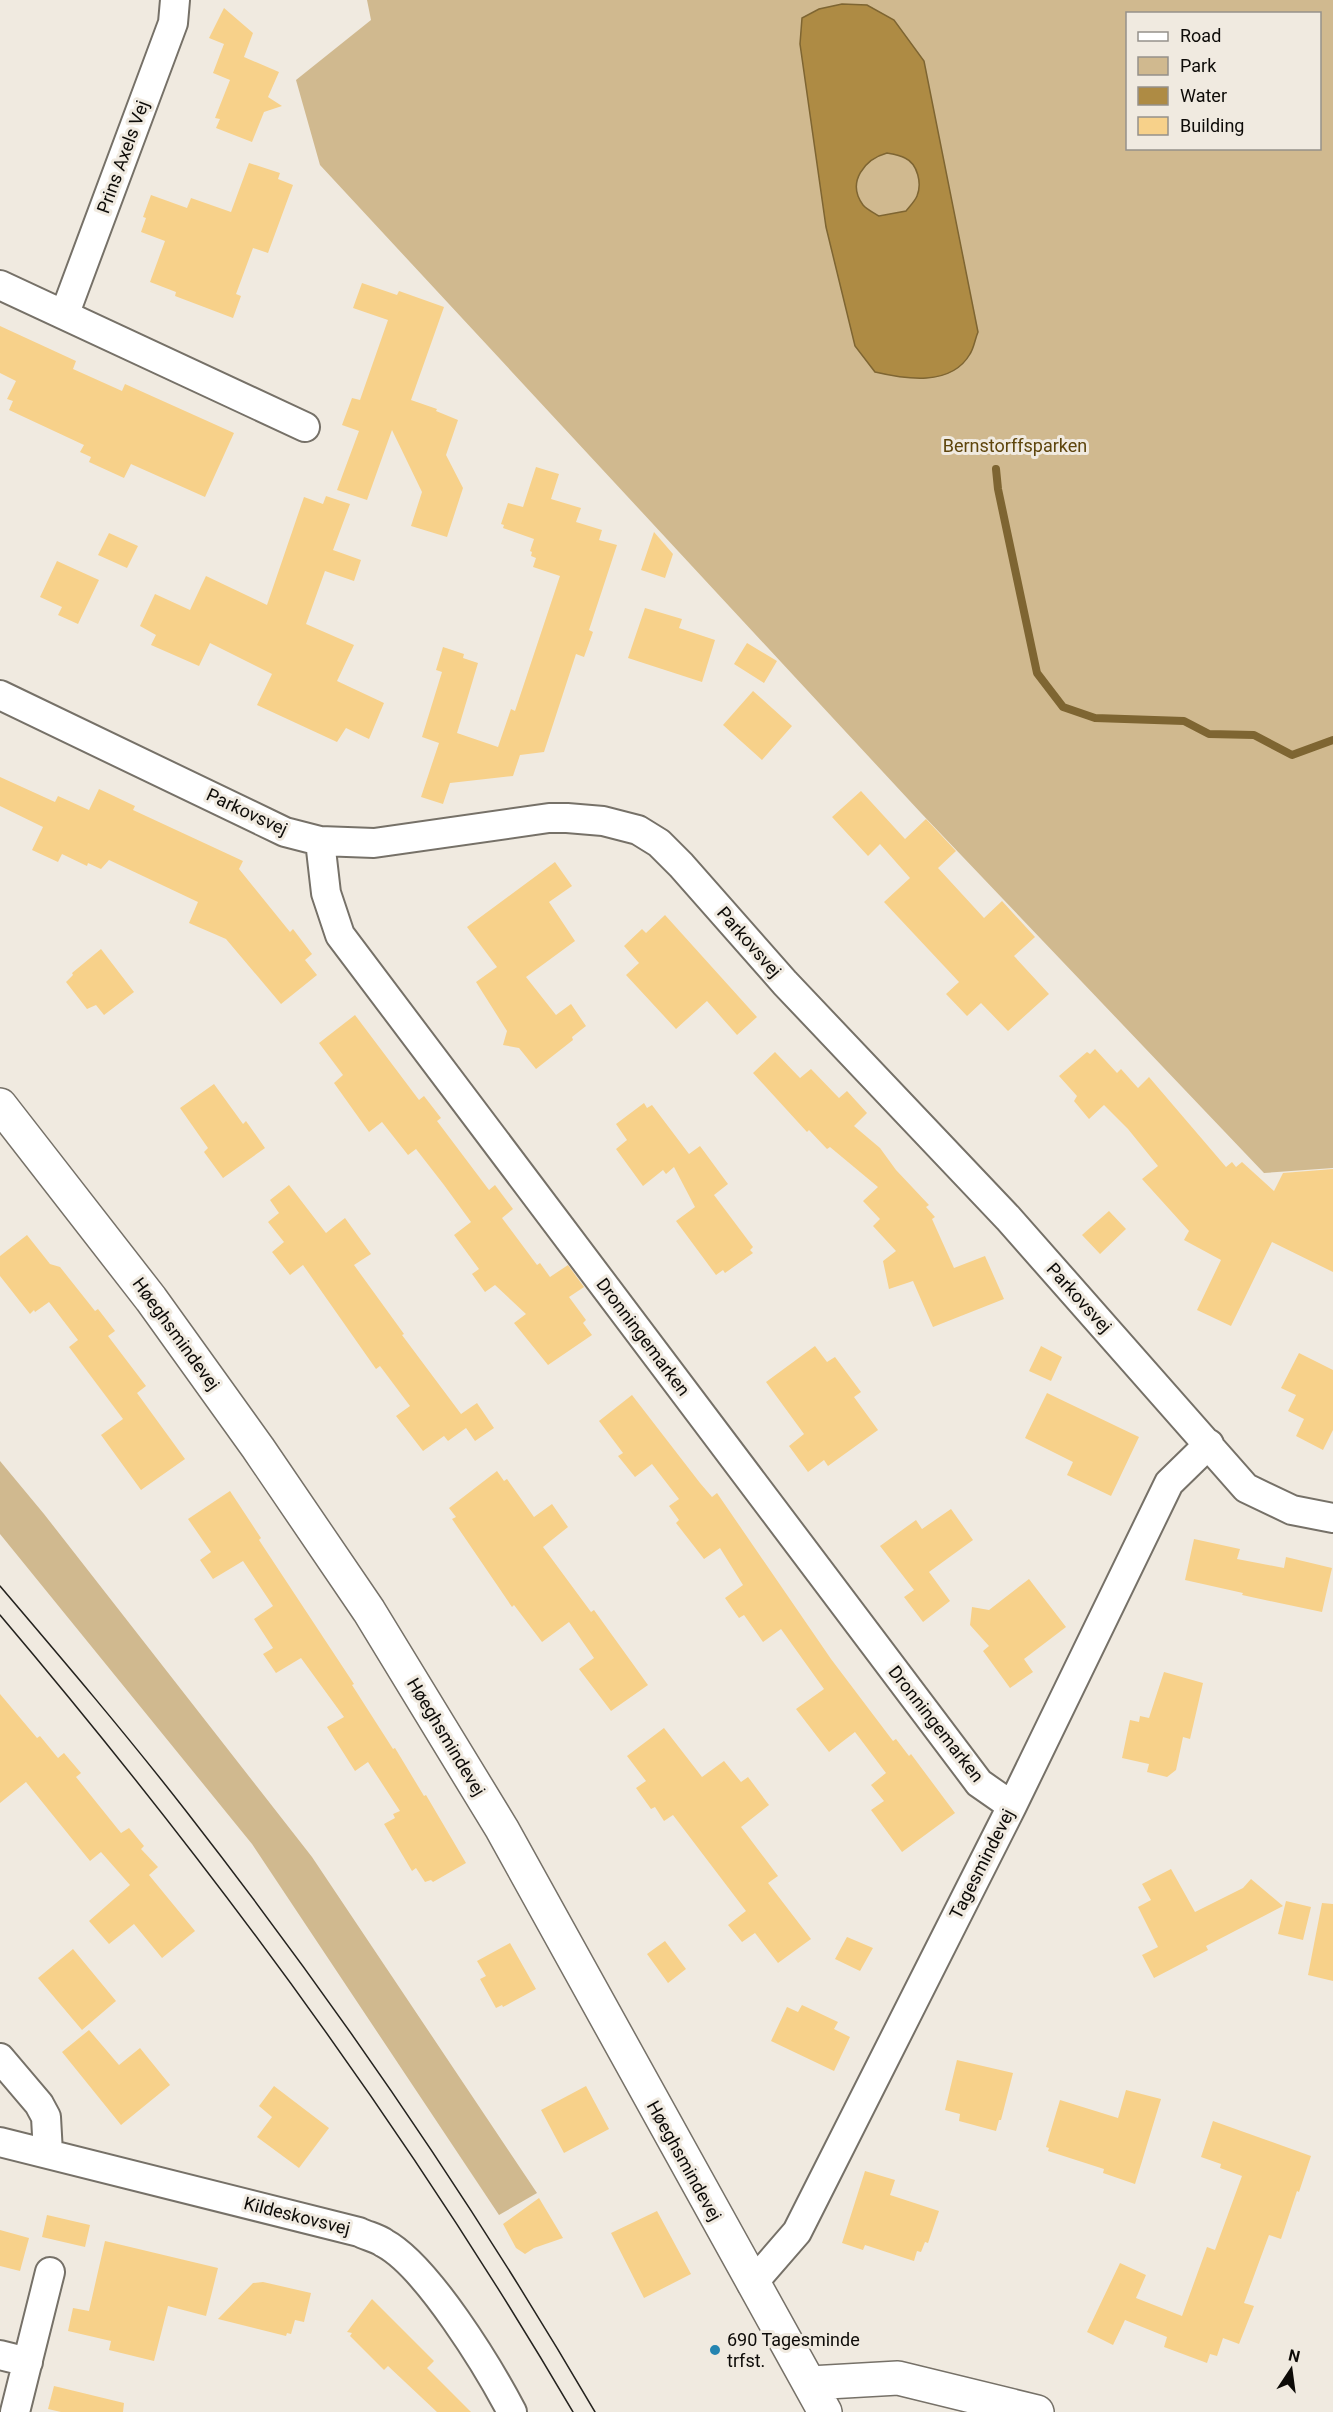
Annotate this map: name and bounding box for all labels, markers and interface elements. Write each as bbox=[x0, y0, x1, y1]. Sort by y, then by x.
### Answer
legend bbox=[1126, 12, 1321, 150]
text: Road bbox=[1180, 25, 1221, 46]
text: Park bbox=[1180, 55, 1217, 76]
text: Water bbox=[1180, 85, 1227, 106]
street label: Prins Axels Vej bbox=[92, 97, 153, 216]
text: Building bbox=[1180, 115, 1244, 136]
park label: Bernstorffsparken bbox=[943, 435, 1087, 456]
street label: Parkovsvej bbox=[203, 784, 291, 839]
street label: Parkovsvej bbox=[713, 902, 786, 981]
street label: Parkovsvej bbox=[1043, 1258, 1116, 1337]
street label: Høeghsmindevej bbox=[129, 1273, 224, 1394]
street label: Dronningemarken bbox=[592, 1274, 695, 1400]
street label: Dronningemarken bbox=[884, 1661, 988, 1786]
street label: Høeghsmindevej bbox=[403, 1674, 490, 1800]
street label: Tagesmindevej bbox=[945, 1805, 1018, 1922]
street label: Høeghsmindevej bbox=[643, 2097, 726, 2224]
street label: Kildeskovsvej bbox=[242, 2192, 352, 2239]
place label: 690 Tagesminde trfst. bbox=[727, 2329, 860, 2371]
north arrow bbox=[1261, 2340, 1321, 2400]
marker: 690 Tagesminde trfst. bbox=[708, 2343, 722, 2357]
text: N bbox=[1287, 2345, 1302, 2366]

